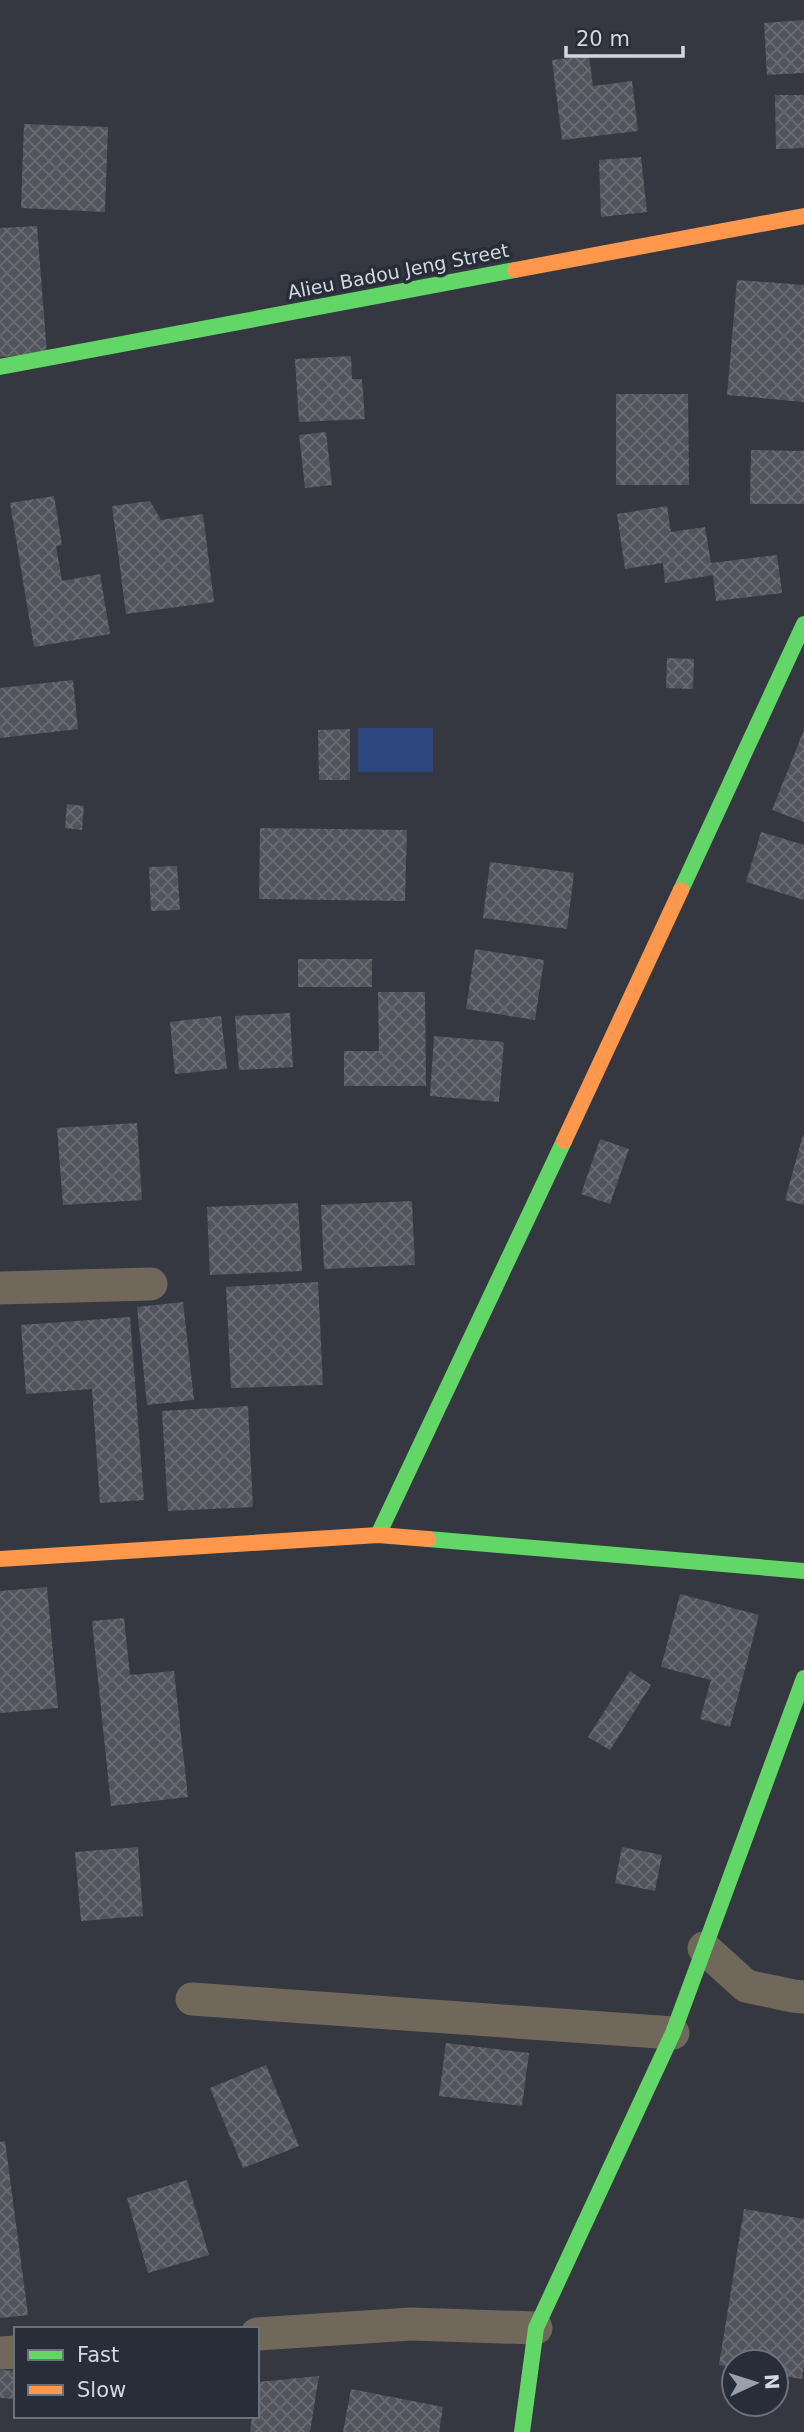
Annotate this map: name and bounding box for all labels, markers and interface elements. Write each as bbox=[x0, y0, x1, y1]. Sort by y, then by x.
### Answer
scale bar bbox=[566, 14, 683, 58]
text: 20 m bbox=[576, 27, 630, 51]
street label: Alieu Badou Jeng Street bbox=[285, 239, 511, 303]
legend bbox=[14, 2327, 259, 2418]
text: Fast bbox=[77, 2343, 119, 2367]
north arrow bbox=[720, 2348, 790, 2418]
text: N bbox=[760, 2373, 783, 2391]
text: Slow bbox=[77, 2378, 126, 2402]

